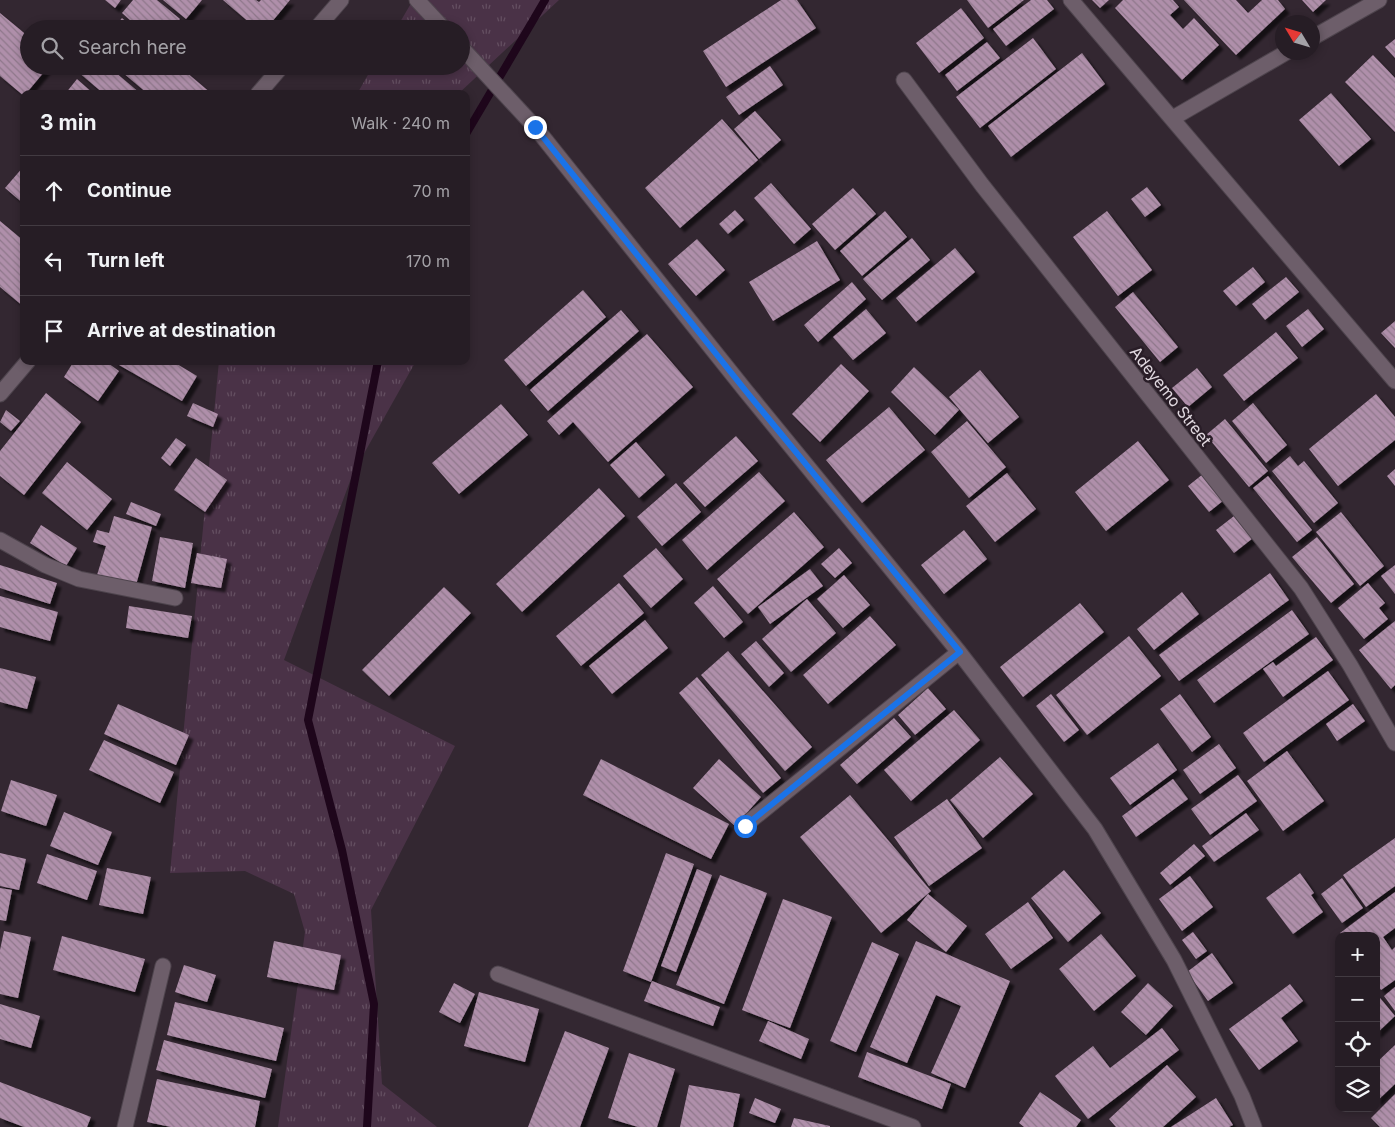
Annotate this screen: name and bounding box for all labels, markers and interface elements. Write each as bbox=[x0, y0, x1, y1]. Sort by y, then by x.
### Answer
north arrow bbox=[1275, 15, 1320, 60]
search box bbox=[20, 20, 470, 75]
icon: search bbox=[38, 34, 66, 62]
text: Search here bbox=[78, 36, 187, 59]
text: 3 min bbox=[40, 110, 96, 135]
text: Walk · 240 m bbox=[351, 113, 450, 133]
route end bbox=[524, 116, 547, 139]
icon: ahead bbox=[40, 177, 68, 205]
text: Continue bbox=[87, 179, 172, 202]
text: 70 m bbox=[413, 181, 450, 201]
icon: left bbox=[40, 247, 68, 275]
text: Turn left bbox=[87, 249, 165, 272]
text: 170 m bbox=[406, 251, 450, 271]
icon: arrive bbox=[40, 317, 68, 345]
text: Arrive at destination bbox=[87, 319, 276, 342]
street label: Adeyemo Street bbox=[1126, 342, 1216, 450]
route start bbox=[734, 815, 757, 838]
map controls bbox=[1335, 932, 1380, 1112]
button: + bbox=[1335, 932, 1380, 977]
button: − bbox=[1335, 977, 1380, 1022]
button: locate bbox=[1335, 1022, 1380, 1067]
button: layers bbox=[1335, 1067, 1380, 1112]

